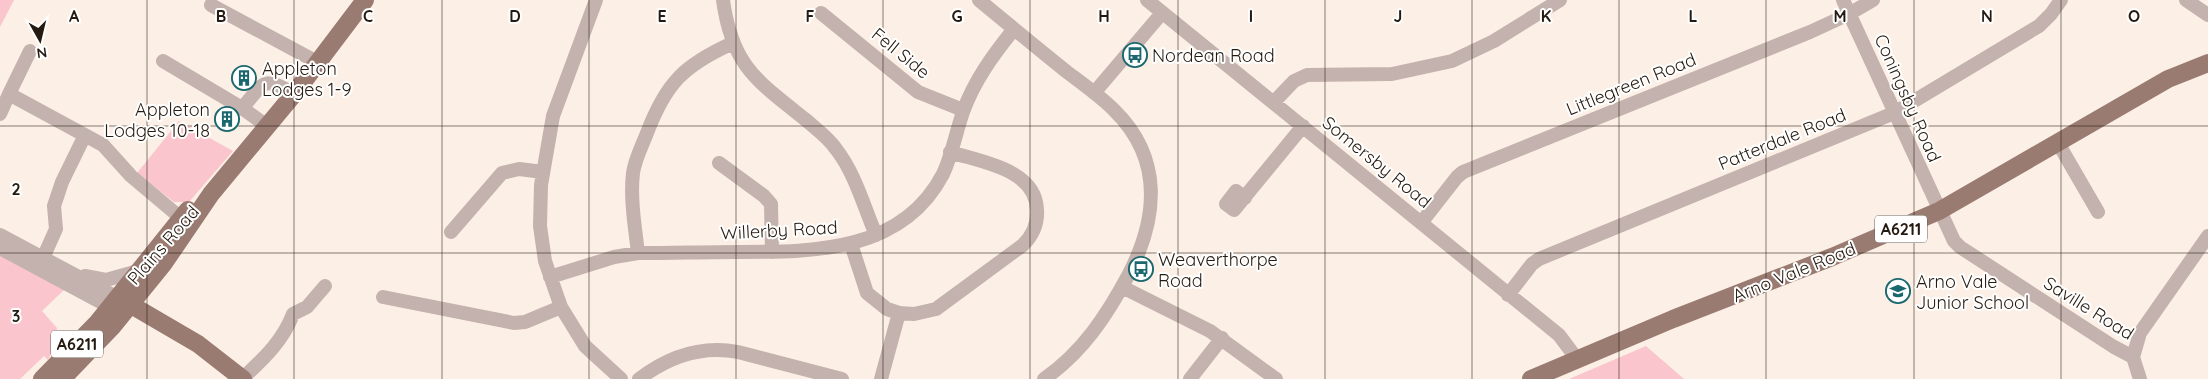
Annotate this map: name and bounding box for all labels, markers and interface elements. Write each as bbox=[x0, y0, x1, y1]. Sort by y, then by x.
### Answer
text: A bbox=[69, 6, 80, 26]
text: B bbox=[216, 6, 226, 26]
text: C bbox=[363, 6, 373, 26]
text: D bbox=[509, 6, 521, 26]
text: E bbox=[657, 6, 667, 26]
text: F bbox=[806, 6, 815, 26]
text: G bbox=[951, 6, 963, 26]
text: H bbox=[1098, 6, 1110, 26]
text: I bbox=[1249, 6, 1253, 26]
text: J bbox=[1394, 6, 1402, 26]
text: K bbox=[1541, 6, 1551, 26]
text: L bbox=[1689, 6, 1698, 26]
text: M bbox=[1833, 6, 1847, 26]
text: N bbox=[1981, 6, 1993, 26]
text: O bbox=[2128, 6, 2140, 26]
north arrow bbox=[15, 15, 65, 65]
street label: Fell Side bbox=[867, 23, 935, 83]
street label: Coningsby Road bbox=[1870, 31, 1946, 165]
bus stop icon: Nordean Road bbox=[1122, 42, 1148, 68]
text: N bbox=[35, 43, 48, 63]
place label: Nordean Road bbox=[1152, 44, 1275, 67]
street label: Littlegreen Road bbox=[1563, 48, 1699, 120]
place label: Appleton Lodges 1-9 bbox=[262, 57, 351, 101]
building icon: Appleton Lodges 1-9 bbox=[231, 65, 257, 91]
place label: Appleton Lodges 10-18 bbox=[104, 98, 210, 142]
street label: Patterdale Road bbox=[1715, 103, 1849, 175]
building icon: Appleton Lodges 10-18 bbox=[214, 106, 240, 132]
street label: Somersby Road bbox=[1318, 111, 1436, 213]
text: 2 bbox=[11, 179, 21, 199]
street label: Plains Road bbox=[122, 200, 204, 290]
street label: Willerby Road bbox=[720, 215, 838, 245]
road number: A6211 bbox=[1875, 215, 1927, 242]
street label: Arno Vale Road bbox=[1729, 237, 1859, 307]
place label: Weaverthorpe Road bbox=[1158, 248, 1278, 292]
bus stop icon: Weaverthorpe Road bbox=[1128, 256, 1154, 282]
place label: Arno Vale Junior School bbox=[1916, 270, 2029, 314]
street label: Saville Road bbox=[2040, 271, 2138, 345]
school or university icon: Arno Vale Junior School bbox=[1885, 278, 1911, 304]
text: 3 bbox=[12, 306, 20, 326]
road number: A6211 bbox=[51, 330, 103, 358]

